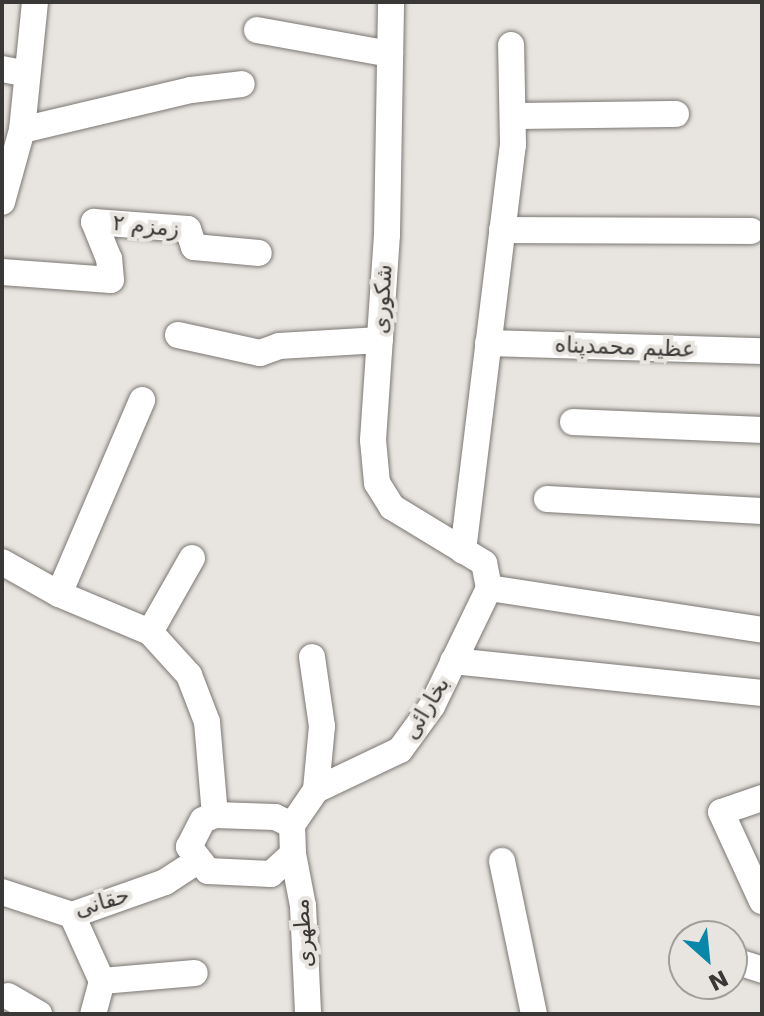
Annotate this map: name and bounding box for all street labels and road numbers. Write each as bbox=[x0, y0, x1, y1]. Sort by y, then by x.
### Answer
street label: زمزم ۲ bbox=[111, 209, 181, 243]
street label: شکوری bbox=[366, 263, 398, 335]
street label: عظیم محمدپناه bbox=[554, 331, 696, 363]
street label: بخارائی bbox=[397, 672, 455, 744]
street label: حقانی bbox=[71, 882, 133, 922]
street label: مطهری bbox=[287, 897, 319, 969]

